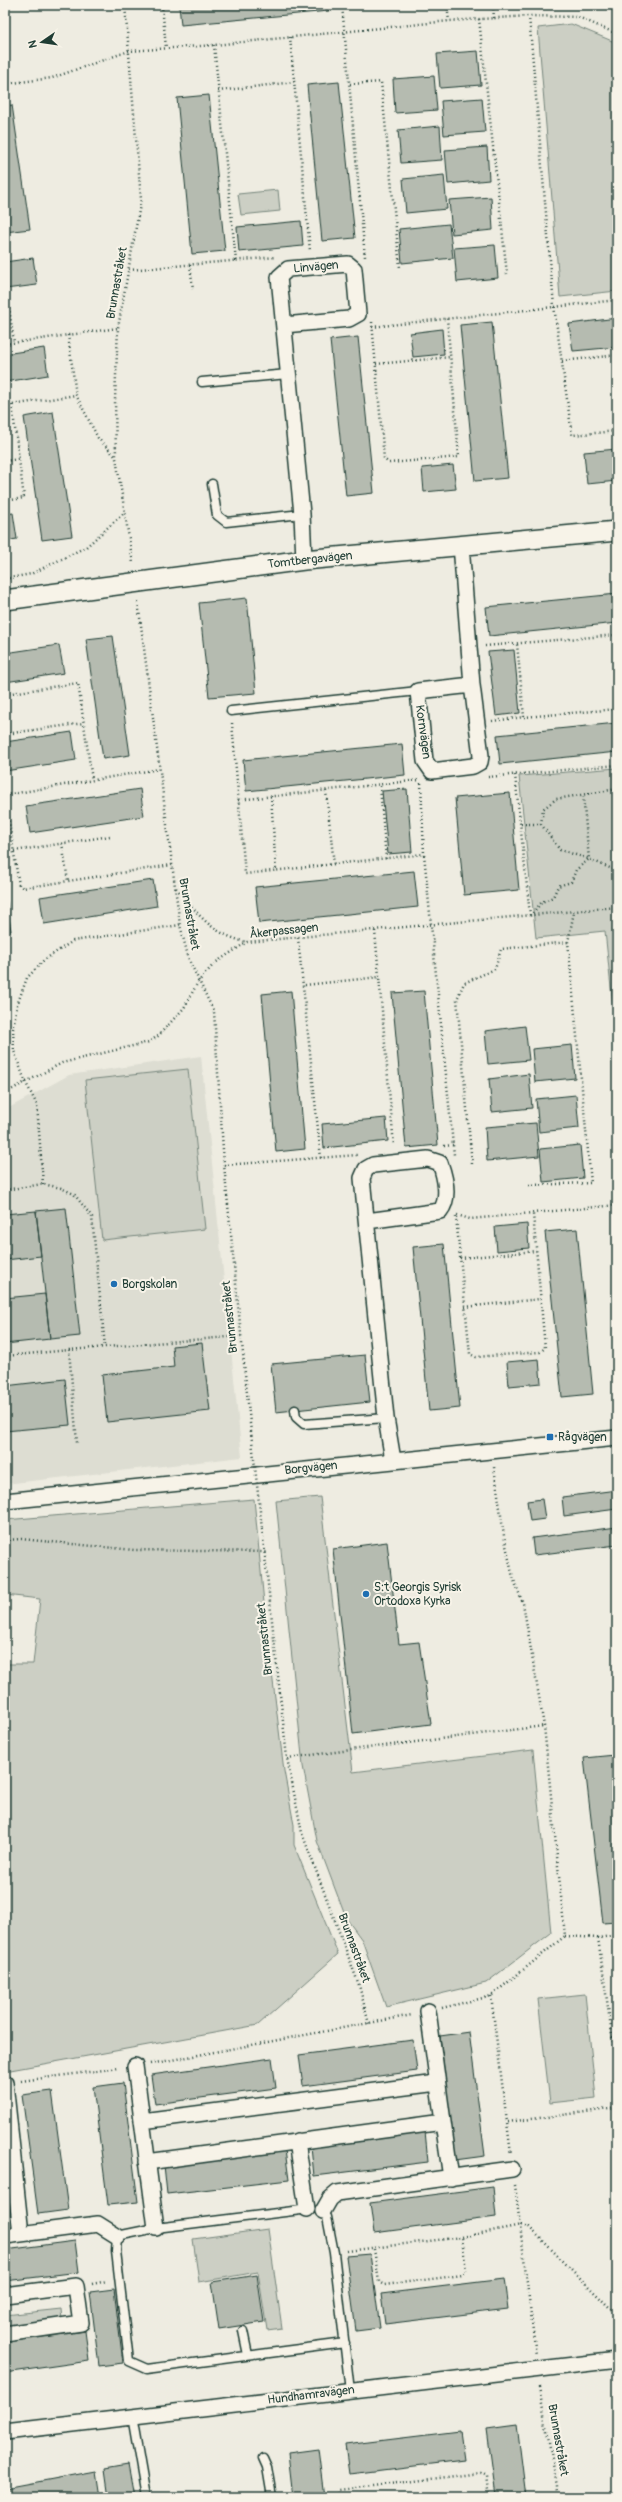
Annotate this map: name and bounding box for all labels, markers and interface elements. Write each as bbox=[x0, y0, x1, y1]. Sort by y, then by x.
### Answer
north arrow bbox=[22, 22, 62, 62]
text: N bbox=[25, 39, 40, 49]
street label: Brunnastråket bbox=[103, 246, 131, 320]
street label: Linvägen bbox=[293, 258, 339, 276]
street label: Tomtbergavägen bbox=[267, 548, 353, 572]
street label: Kornvägen bbox=[412, 704, 434, 760]
street label: Brunnastråket bbox=[175, 877, 203, 951]
street label: Åkerpassagen bbox=[249, 919, 319, 942]
place label: Borgskolan bbox=[122, 1277, 177, 1292]
marker: Borgskolan bbox=[109, 1279, 119, 1289]
street label: Brunnastråket bbox=[219, 1280, 241, 1354]
place label: Rågvägen bbox=[558, 1430, 607, 1445]
marker: Rågvägen bbox=[545, 1432, 555, 1442]
street label: Borgvägen bbox=[284, 1458, 338, 1478]
place label: S:t Georgis Syrisk Ortodoxa Kyrka bbox=[374, 1580, 461, 1609]
marker: S:t Georgis Syrisk Ortodoxa Kyrka bbox=[361, 1589, 371, 1599]
street label: Brunnastråket bbox=[254, 1602, 276, 1676]
street label: Brunnastråket bbox=[335, 1911, 374, 1985]
street label: Hundhamravägen bbox=[267, 2382, 356, 2408]
street label: Brunnastråket bbox=[544, 2403, 572, 2477]

